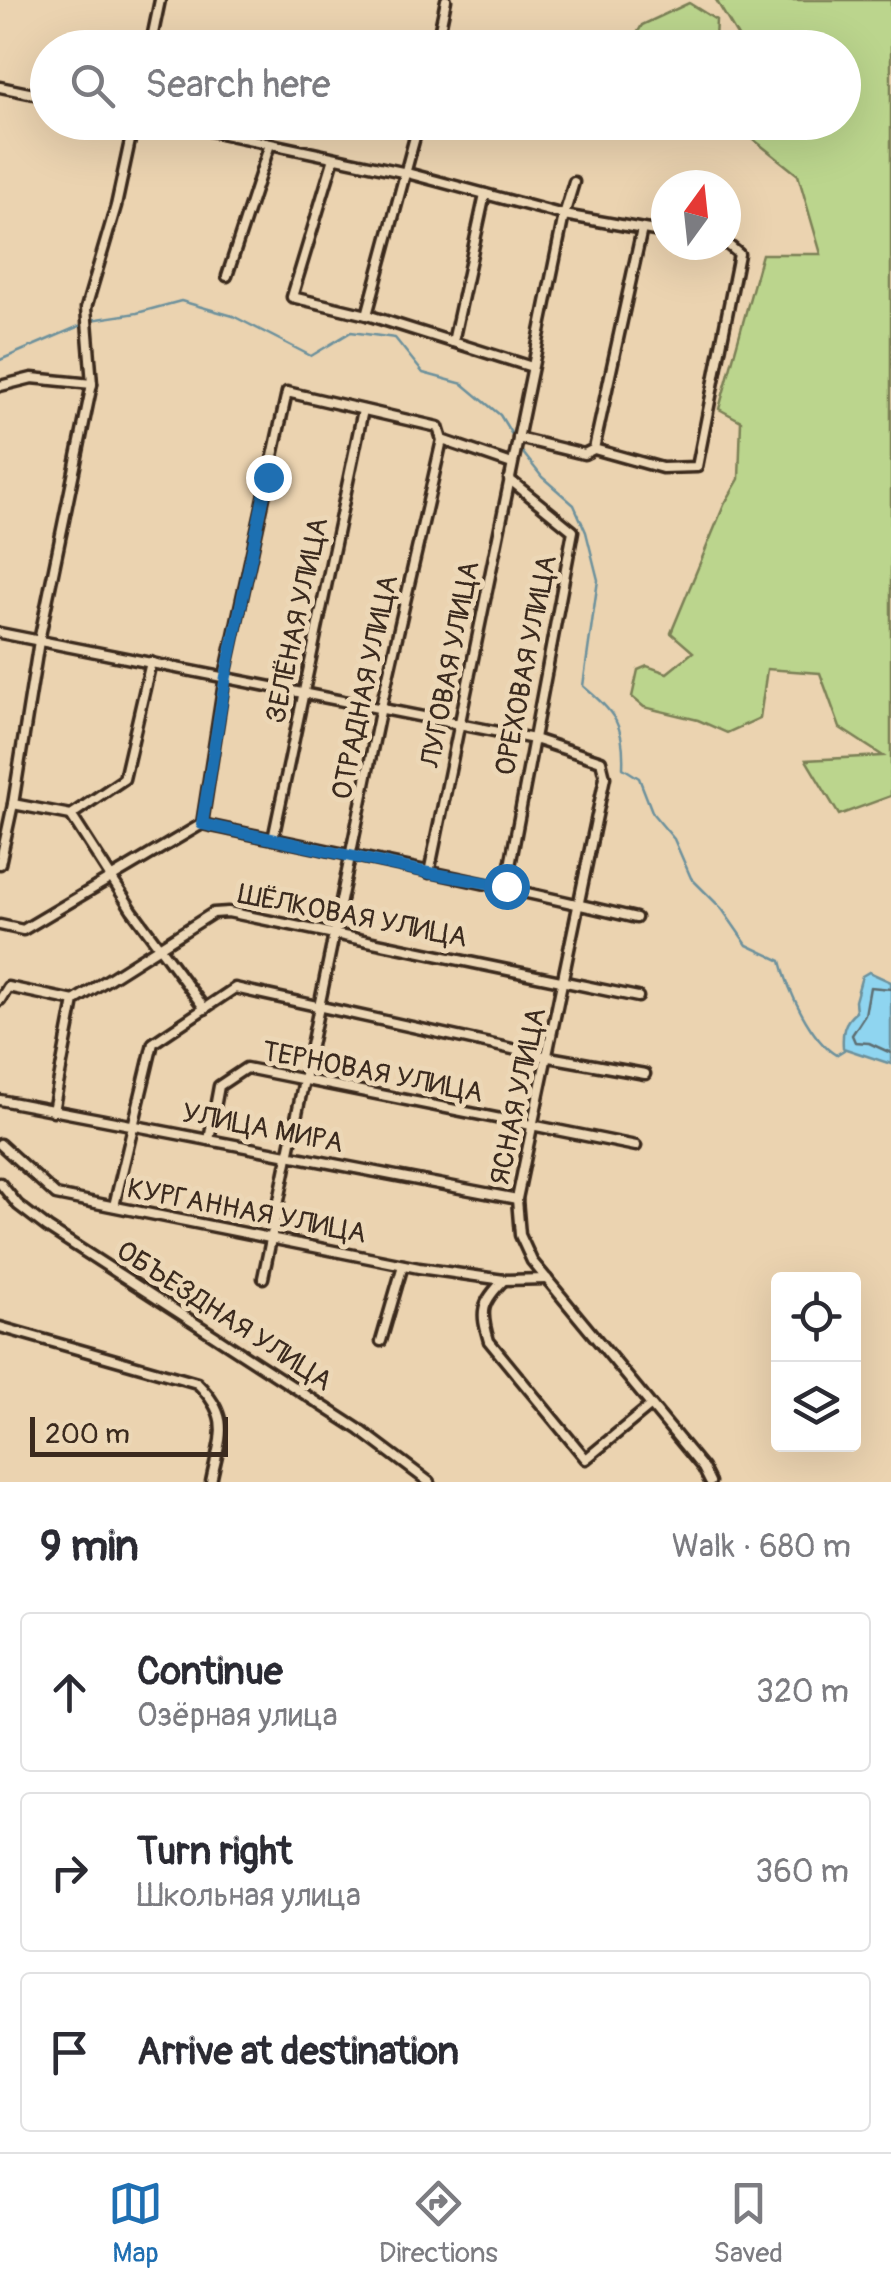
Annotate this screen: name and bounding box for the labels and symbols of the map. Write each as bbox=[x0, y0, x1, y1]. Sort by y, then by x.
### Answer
north arrow bbox=[651, 170, 741, 260]
route end bbox=[246, 455, 292, 501]
street label: ЗЕЛЁНАЯ УЛИЦА bbox=[259, 514, 336, 726]
street label: ОРЕХОВАЯ УЛИЦА bbox=[488, 552, 565, 778]
street label: ЛУГОВАЯ УЛИЦА bbox=[413, 558, 488, 771]
street label: ОТРАДНАЯ УЛИЦА bbox=[325, 572, 406, 803]
route start bbox=[484, 864, 530, 910]
street label: ШЁЛКОВАЯ УЛИЦА bbox=[235, 877, 470, 956]
street label: ЯСНАЯ УЛИЦА bbox=[483, 1005, 554, 1188]
street label: ТЕРНОВАЯ УЛИЦА bbox=[259, 1034, 486, 1111]
street label: УЛИЦА МИРА bbox=[179, 1096, 346, 1161]
street label: КУРГАННАЯ УЛИЦА bbox=[124, 1171, 369, 1252]
street label: ОБЪЕЗДНАЯ УЛИЦА bbox=[110, 1233, 339, 1399]
scale bar bbox=[30, 1412, 228, 1456]

